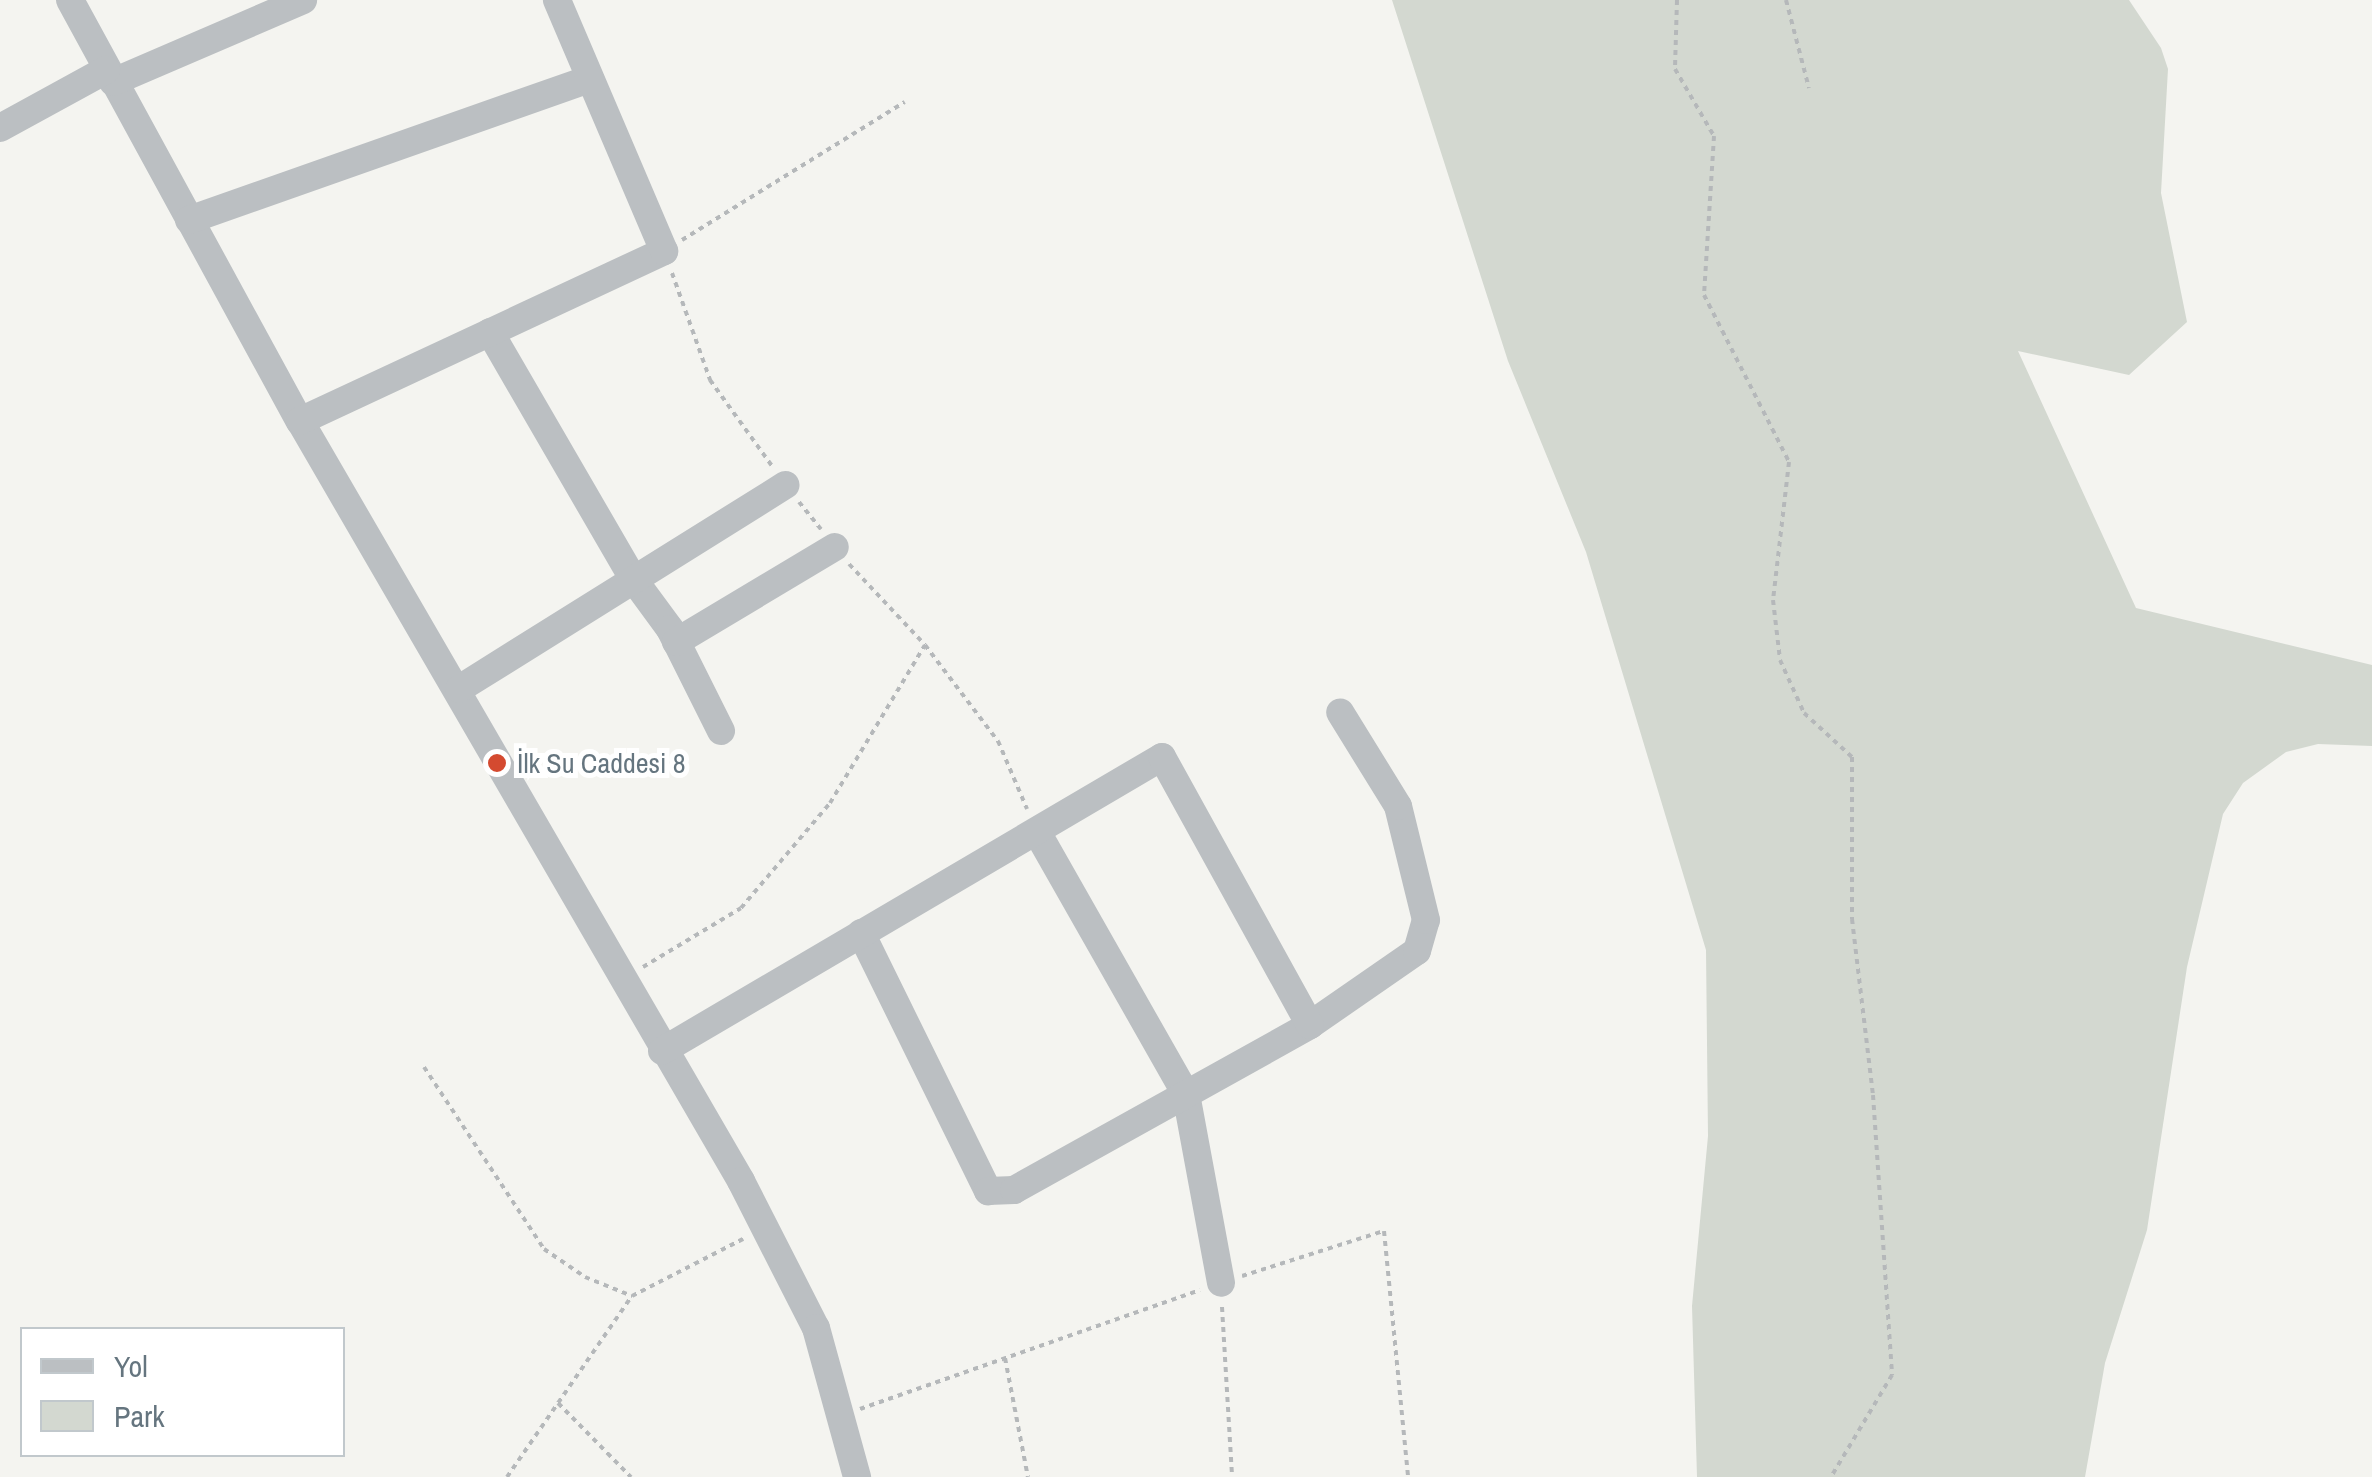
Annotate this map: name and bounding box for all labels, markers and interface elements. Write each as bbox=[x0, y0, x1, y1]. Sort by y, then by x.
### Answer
place label: İlk Su Caddesi 8 bbox=[517, 746, 685, 780]
marker: İlk Su Caddesi 8 bbox=[486, 752, 508, 774]
legend bbox=[20, 1327, 345, 1457]
text: Yol bbox=[114, 1346, 148, 1386]
text: Park bbox=[114, 1396, 165, 1436]

